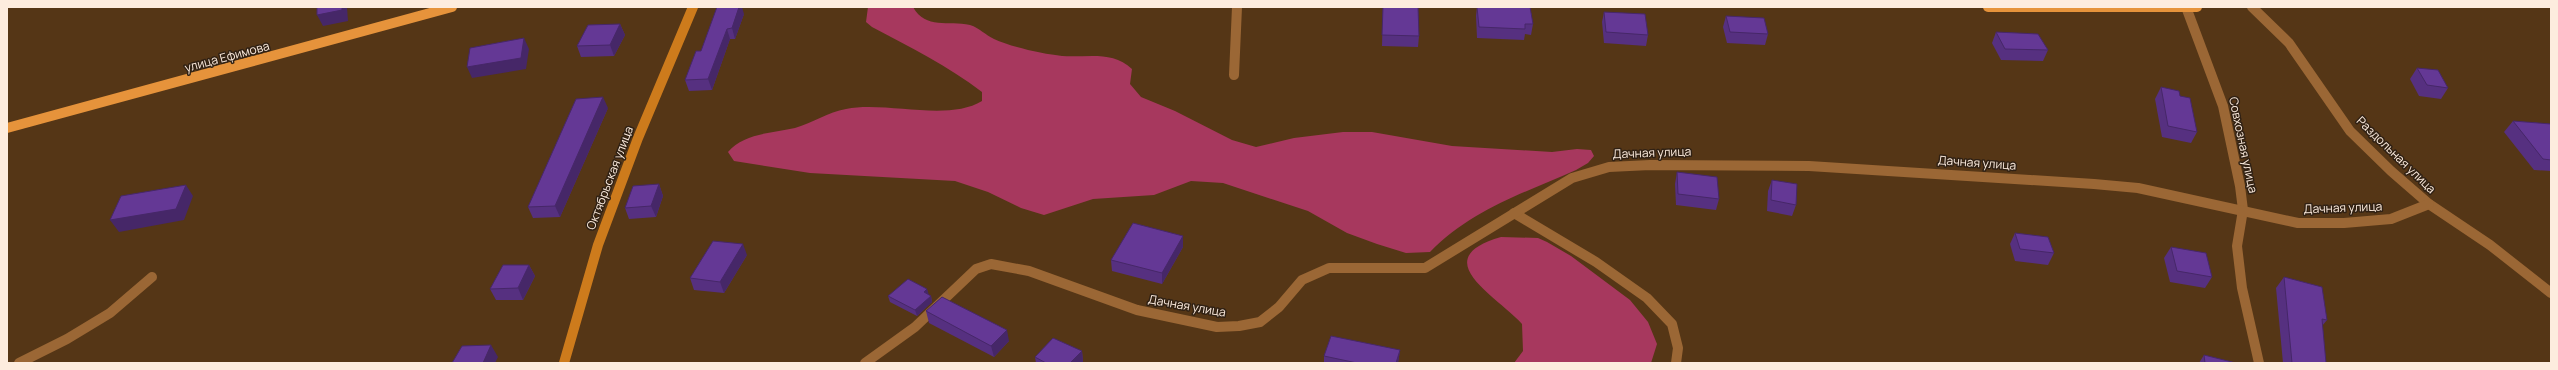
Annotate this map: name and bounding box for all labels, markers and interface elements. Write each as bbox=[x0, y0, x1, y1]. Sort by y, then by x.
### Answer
street label: улица Ефимова bbox=[183, 37, 271, 76]
street label: Совхозная улица bbox=[2225, 95, 2262, 195]
street label: Раздольная улица bbox=[2353, 112, 2440, 197]
street label: Октябрьская улица bbox=[582, 124, 637, 232]
street label: Дачная улица bbox=[1612, 143, 1692, 162]
street label: Дачная улица bbox=[1937, 151, 2017, 174]
street label: Дачная улица bbox=[2303, 198, 2383, 217]
street label: Дачная улица bbox=[1147, 290, 1227, 321]

